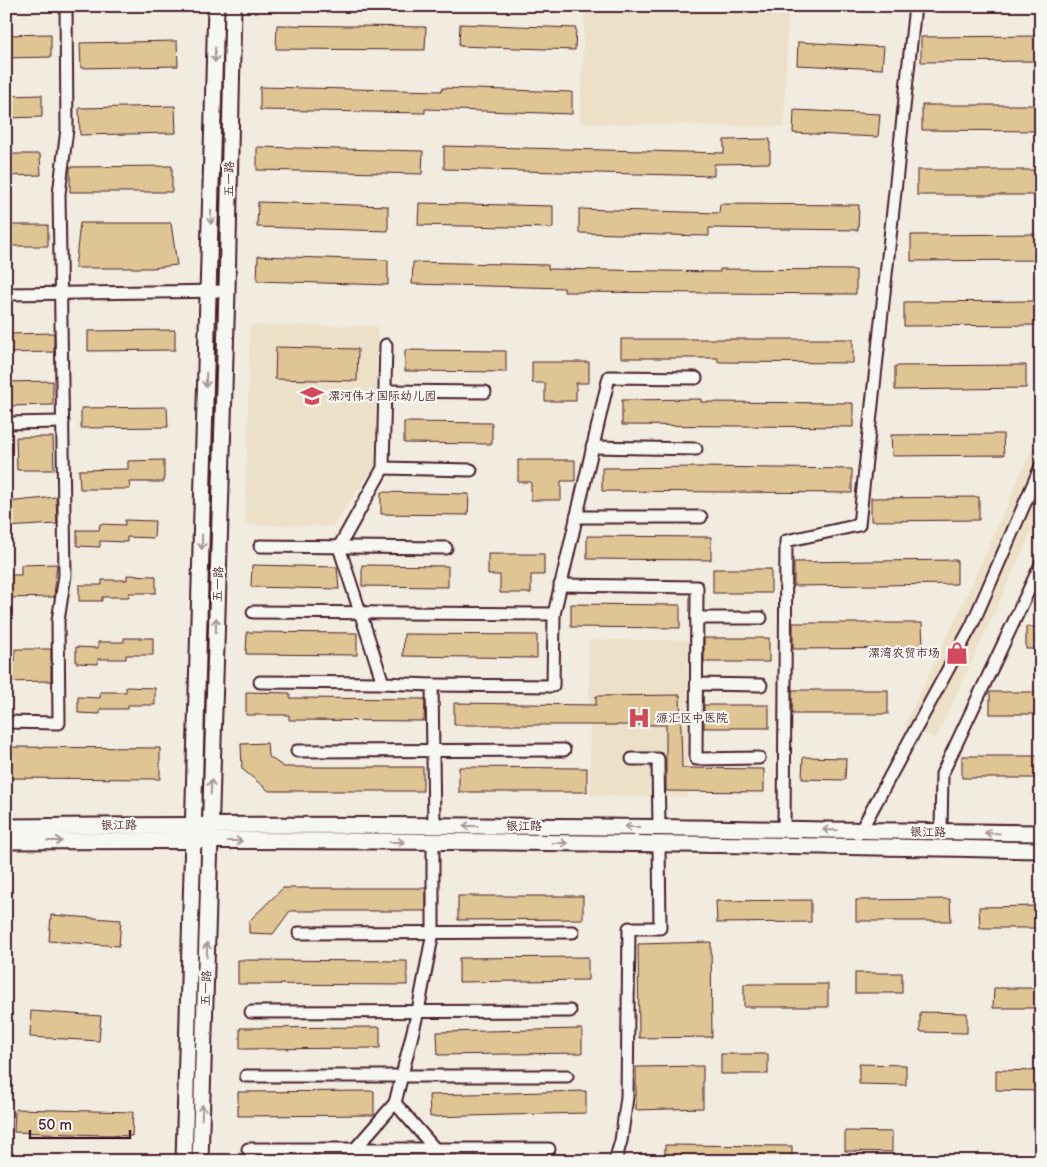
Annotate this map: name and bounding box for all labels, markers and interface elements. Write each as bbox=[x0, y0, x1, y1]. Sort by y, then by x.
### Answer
one-way arrow bbox=[210, 46, 220, 63]
street label: 五一路 bbox=[222, 161, 237, 197]
one-way arrow bbox=[206, 209, 216, 225]
one-way arrow bbox=[202, 372, 211, 388]
school or university icon: 漯河伟才国际幼儿园 bbox=[299, 383, 325, 409]
place label: 漯河伟才国际幼儿园 bbox=[328, 389, 436, 404]
one-way arrow bbox=[197, 534, 207, 550]
street label: 五一路 bbox=[210, 566, 227, 602]
one-way arrow bbox=[212, 617, 221, 633]
shop icon: 漯湾农贸市场 bbox=[944, 640, 970, 666]
place label: 漯湾农贸市场 bbox=[868, 646, 940, 661]
hospital icon: 源汇区中医院 bbox=[626, 705, 652, 731]
place label: 源汇区中医院 bbox=[656, 711, 728, 726]
one-way arrow bbox=[207, 779, 216, 795]
street label: 银江路 bbox=[101, 818, 137, 833]
street label: 银江路 bbox=[506, 819, 542, 834]
one-way arrow bbox=[462, 821, 478, 831]
one-way arrow bbox=[624, 822, 640, 832]
one-way arrow bbox=[822, 825, 838, 835]
street label: 银江路 bbox=[910, 825, 946, 840]
one-way arrow bbox=[984, 828, 1000, 838]
one-way arrow bbox=[46, 836, 63, 846]
one-way arrow bbox=[227, 836, 243, 845]
one-way arrow bbox=[389, 837, 405, 847]
one-way arrow bbox=[552, 838, 568, 848]
one-way arrow bbox=[202, 942, 212, 958]
street label: 五一路 bbox=[198, 970, 215, 1006]
one-way arrow bbox=[197, 1104, 206, 1120]
scale bar bbox=[30, 1107, 130, 1139]
text: 50 m bbox=[38, 1116, 72, 1135]

